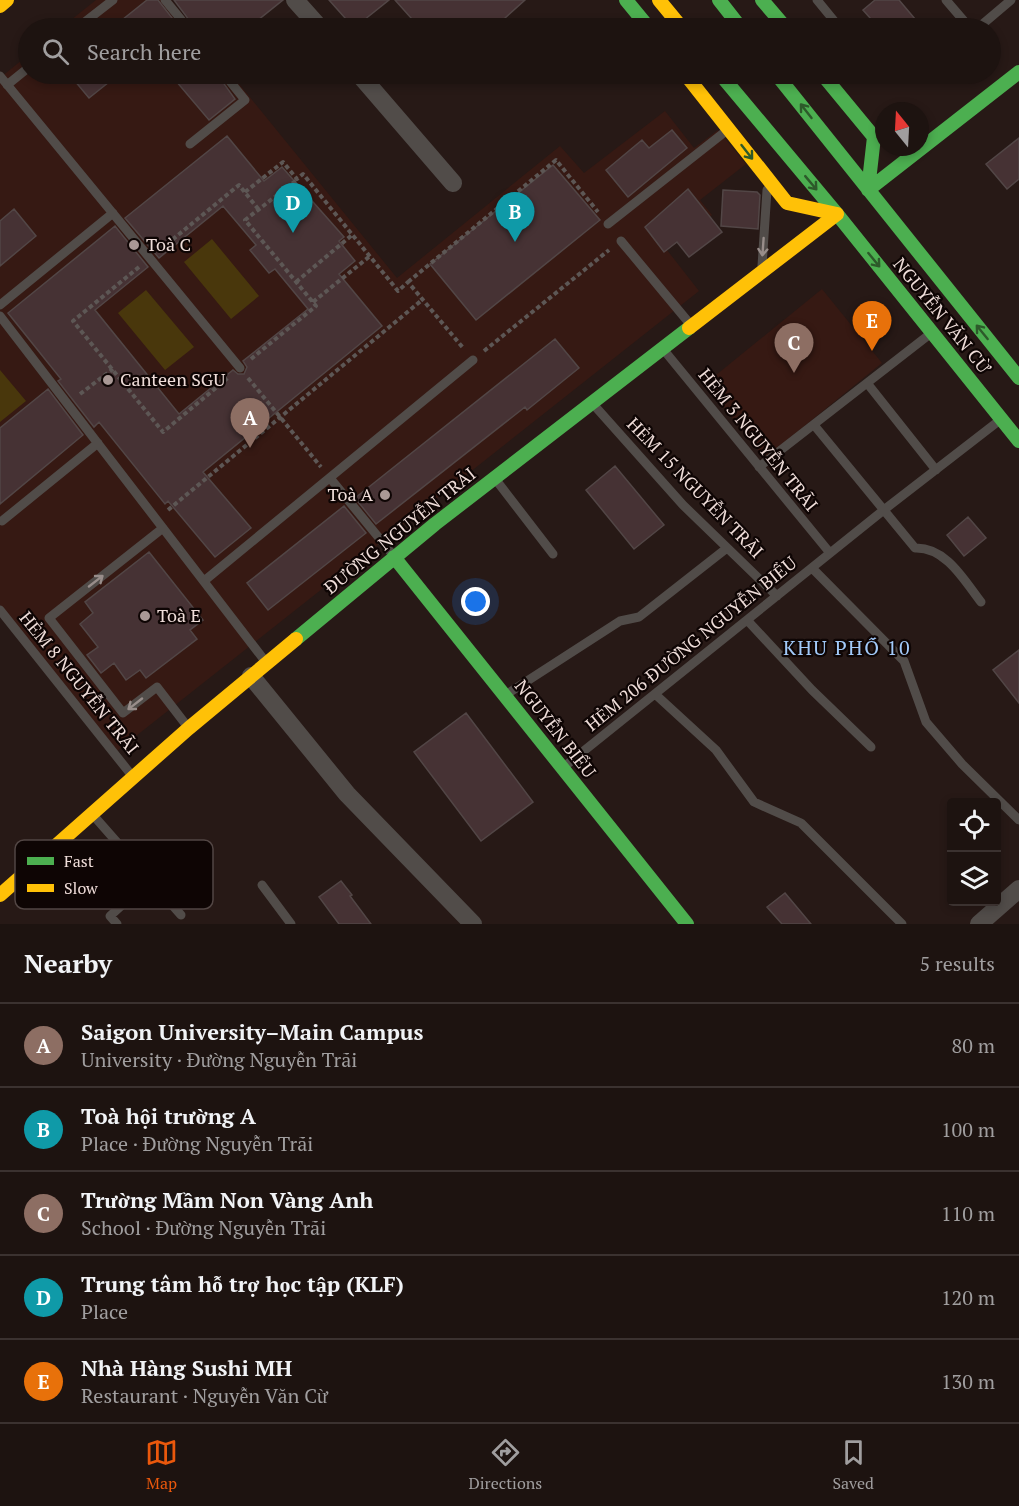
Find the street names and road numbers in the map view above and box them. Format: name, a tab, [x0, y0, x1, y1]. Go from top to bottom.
street label: NGUYỄN VĂN CỪ	[888, 252, 997, 379]
street label: HẺM 3 NGUYỄN TRÃI	[694, 363, 824, 516]
street label: HẺM 15 NGUYỄN TRÃI	[622, 412, 769, 563]
street label: ĐƯỜNG NGUYỄN TRÃI	[318, 462, 480, 599]
street label: HẺM 206 ĐƯỜNG NGUYỄN BIỂU	[580, 550, 801, 736]
street label: HẺM 8 NGUYỄN TRÃI	[15, 606, 145, 759]
street label: NGUYỄN BIỂU	[510, 674, 602, 782]

